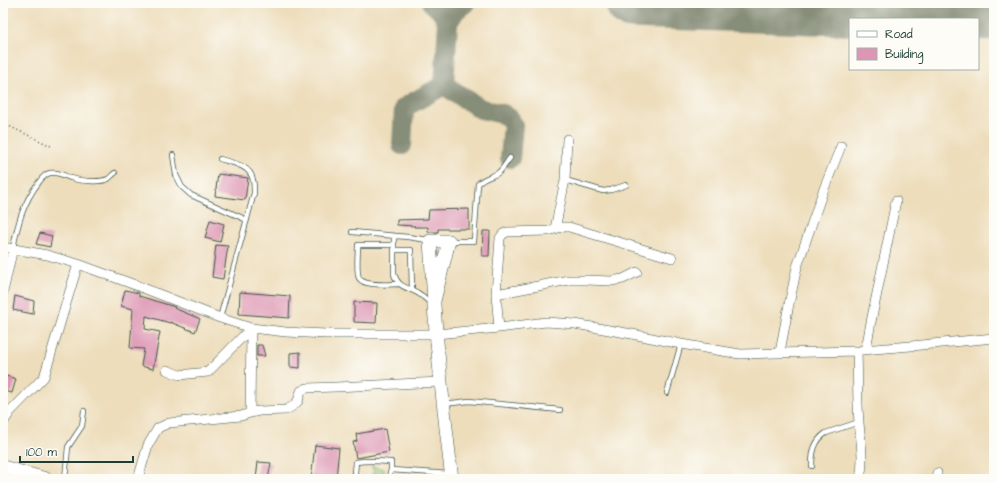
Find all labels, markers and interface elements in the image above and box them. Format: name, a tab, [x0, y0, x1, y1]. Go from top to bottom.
legend	[849, 18, 979, 70]
text: Road	[885, 26, 913, 43]
text: Building	[885, 46, 923, 64]
scale bar	[20, 438, 133, 464]
text: 100 m	[26, 444, 57, 461]

